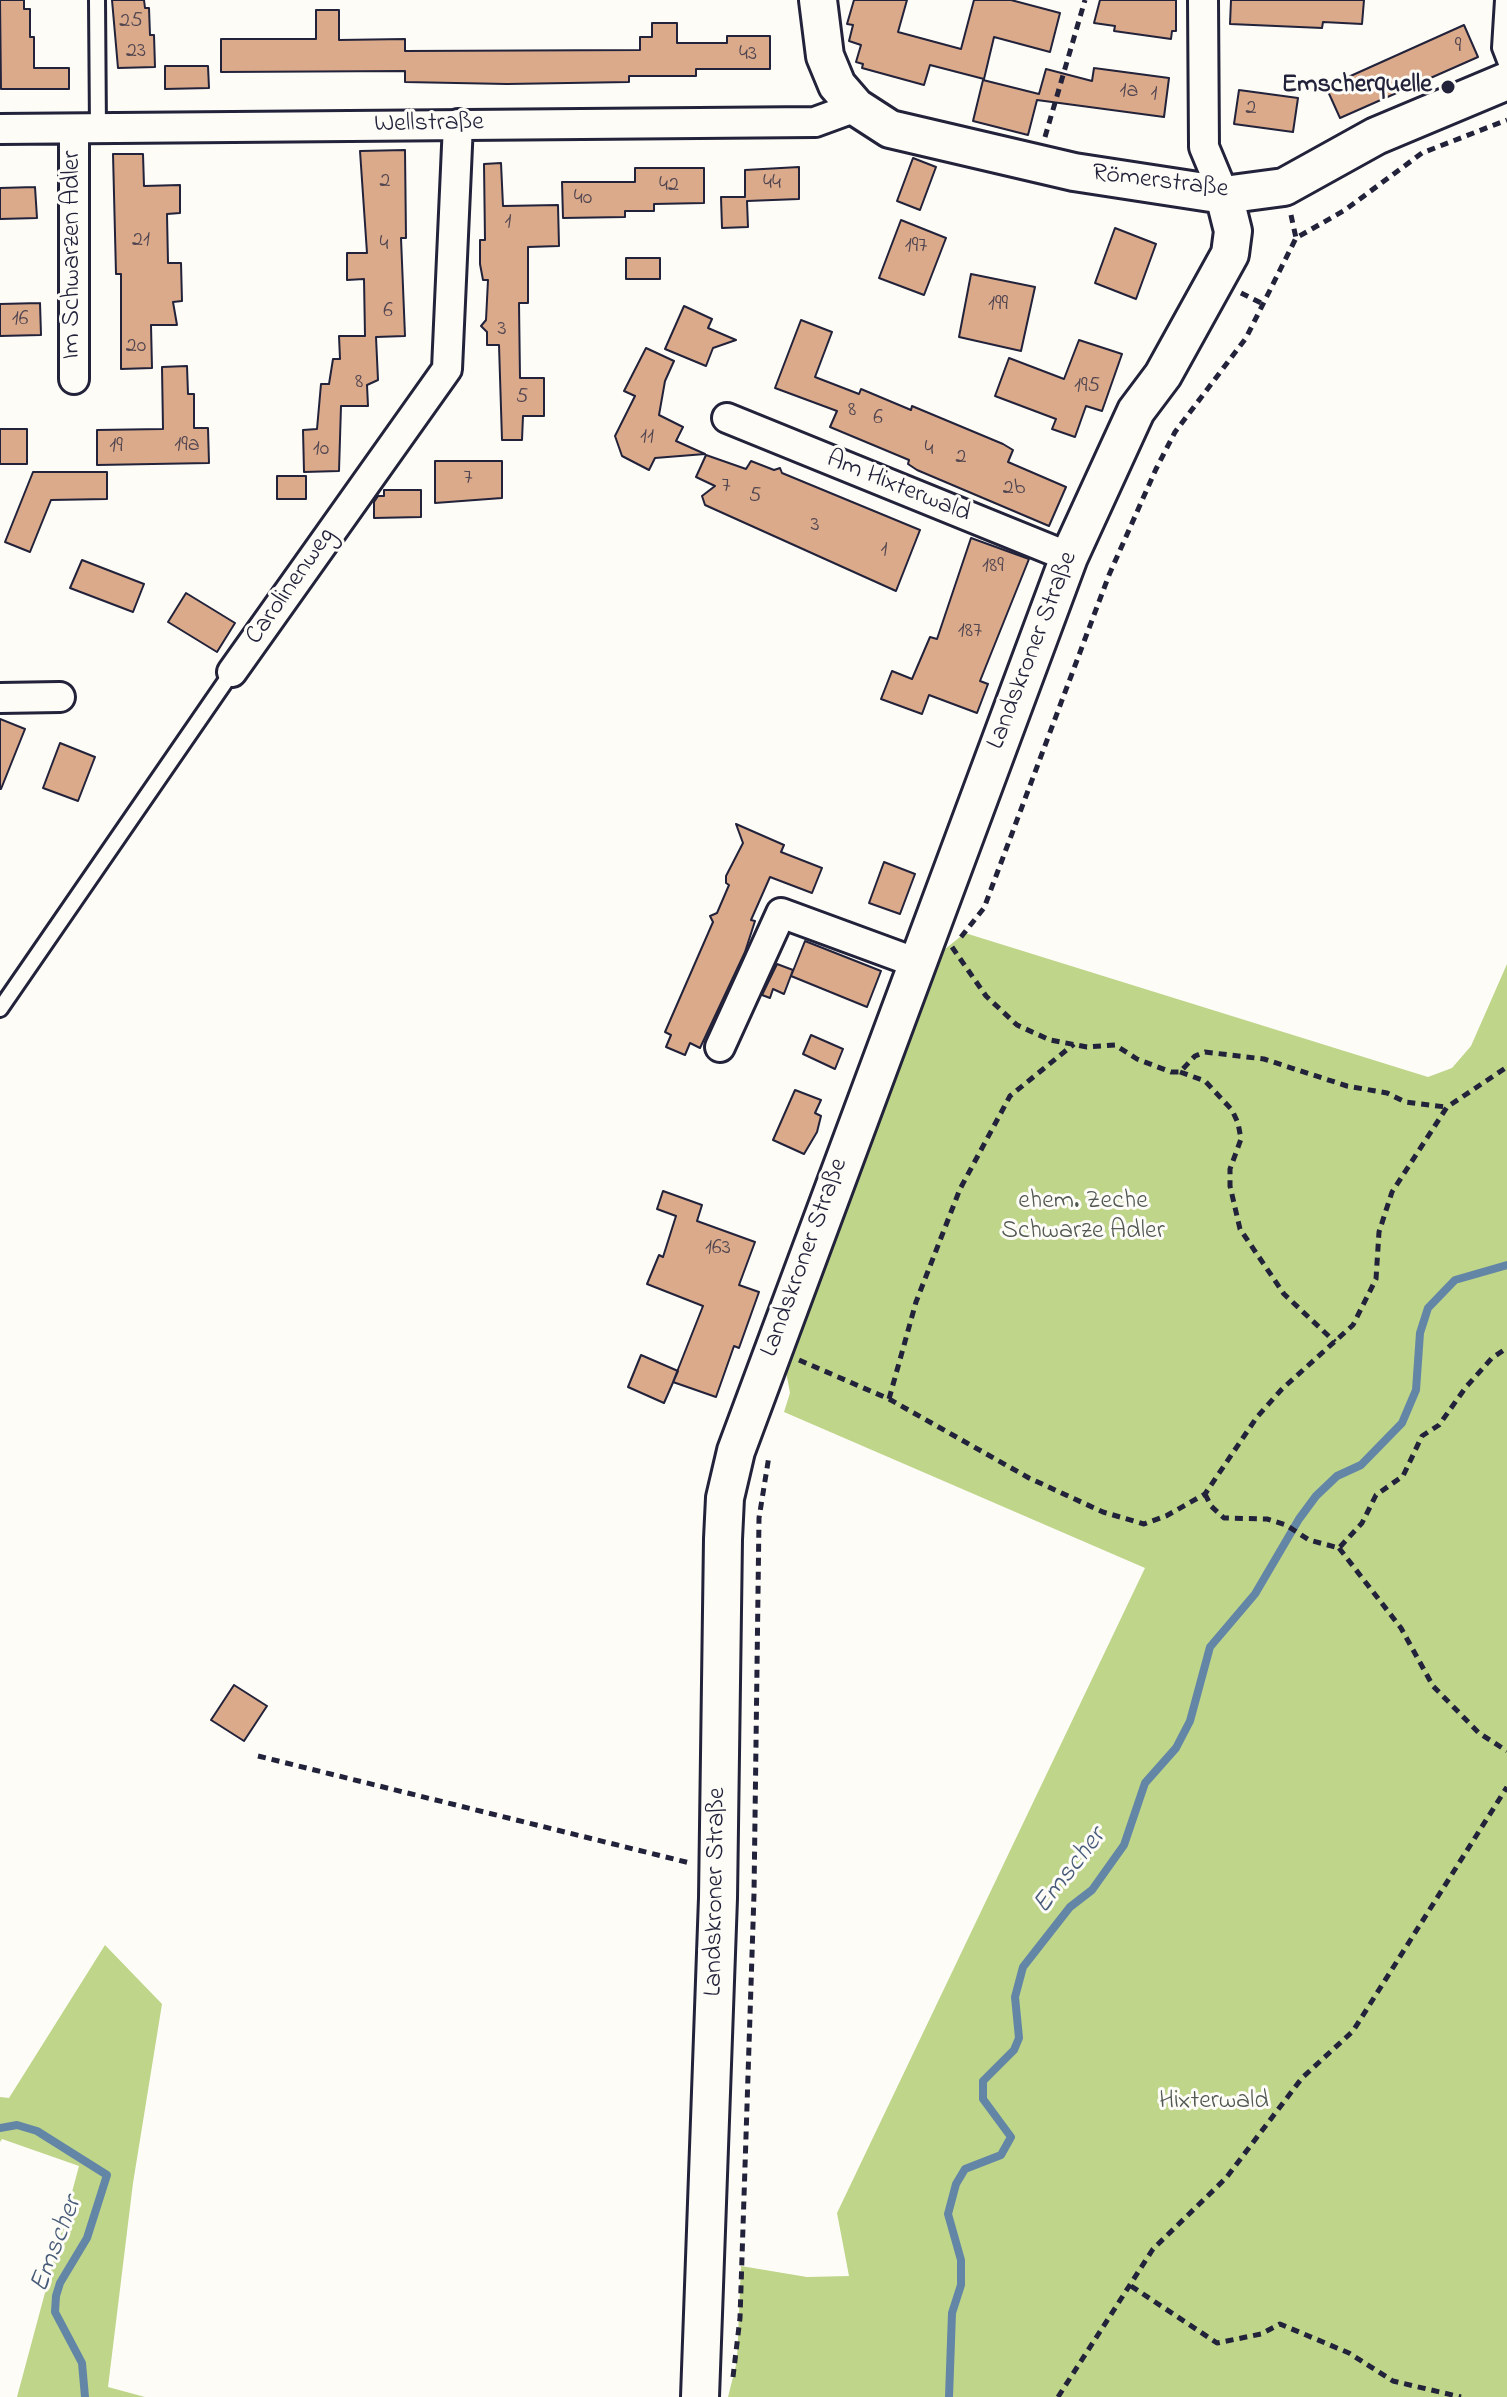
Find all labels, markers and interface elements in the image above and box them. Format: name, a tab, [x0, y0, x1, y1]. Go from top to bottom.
house number: 25	[119, 9, 143, 35]
house number: 9	[1455, 34, 1461, 60]
house number: 23	[126, 39, 146, 65]
house number: 43	[739, 42, 757, 68]
place label: Emscherquelle	[1282, 71, 1432, 103]
marker: Emscherquelle	[1439, 78, 1457, 96]
house number: 1a	[1120, 79, 1138, 105]
house number: 1	[1151, 82, 1157, 108]
house number: 2	[1246, 96, 1256, 122]
street label: Wellstraße	[374, 108, 484, 142]
street label: Im Schwarzen Adler	[58, 150, 90, 360]
street label: Römerstraße	[1090, 159, 1230, 207]
house number: 2	[380, 169, 390, 195]
house number: 44	[763, 171, 781, 197]
house number: 42	[659, 173, 679, 199]
house number: 40	[574, 186, 592, 212]
house number: 1	[505, 210, 511, 236]
house number: 21	[132, 228, 150, 254]
house number: 4	[379, 232, 389, 258]
house number: 197	[905, 234, 927, 260]
house number: 199	[988, 292, 1008, 318]
house number: 6	[383, 299, 393, 325]
house number: 16	[12, 307, 28, 333]
house number: 3	[497, 317, 507, 343]
house number: 20	[126, 334, 146, 360]
house number: 8	[355, 370, 363, 396]
house number: 195	[1074, 374, 1100, 400]
house number: 5	[516, 385, 528, 411]
house number: 8	[848, 398, 856, 424]
house number: 6	[873, 406, 883, 432]
house number: 11	[640, 425, 654, 451]
house number: 19a	[174, 433, 200, 459]
house number: 19	[109, 434, 123, 460]
house number: 10	[313, 437, 329, 463]
house number: 4	[924, 437, 934, 463]
street label: Am Hixterwald	[821, 445, 975, 531]
house number: 2	[956, 445, 966, 471]
house number: 7	[463, 466, 473, 492]
house number: 7	[721, 474, 731, 500]
house number: 2b	[1003, 476, 1025, 502]
house number: 5	[749, 484, 761, 510]
house number: 3	[810, 513, 820, 539]
street label: Carolinenweg	[240, 522, 344, 652]
house number: 1	[881, 538, 887, 564]
street label: Landskroner Straße	[982, 548, 1086, 754]
house number: 189	[982, 554, 1004, 580]
house number: 187	[958, 619, 982, 645]
street label: Landskroner Straße	[756, 1154, 856, 1362]
park label: ehem. Zeche Schwarze Adler	[1001, 1187, 1165, 1248]
house number: 163	[705, 1236, 731, 1262]
street label: Landskroner Straße	[700, 1787, 734, 1997]
water label: Emscher	[1027, 1822, 1115, 1922]
park label: Hixterwald	[1159, 2087, 1269, 2119]
water label: Emscher	[24, 2192, 92, 2298]

